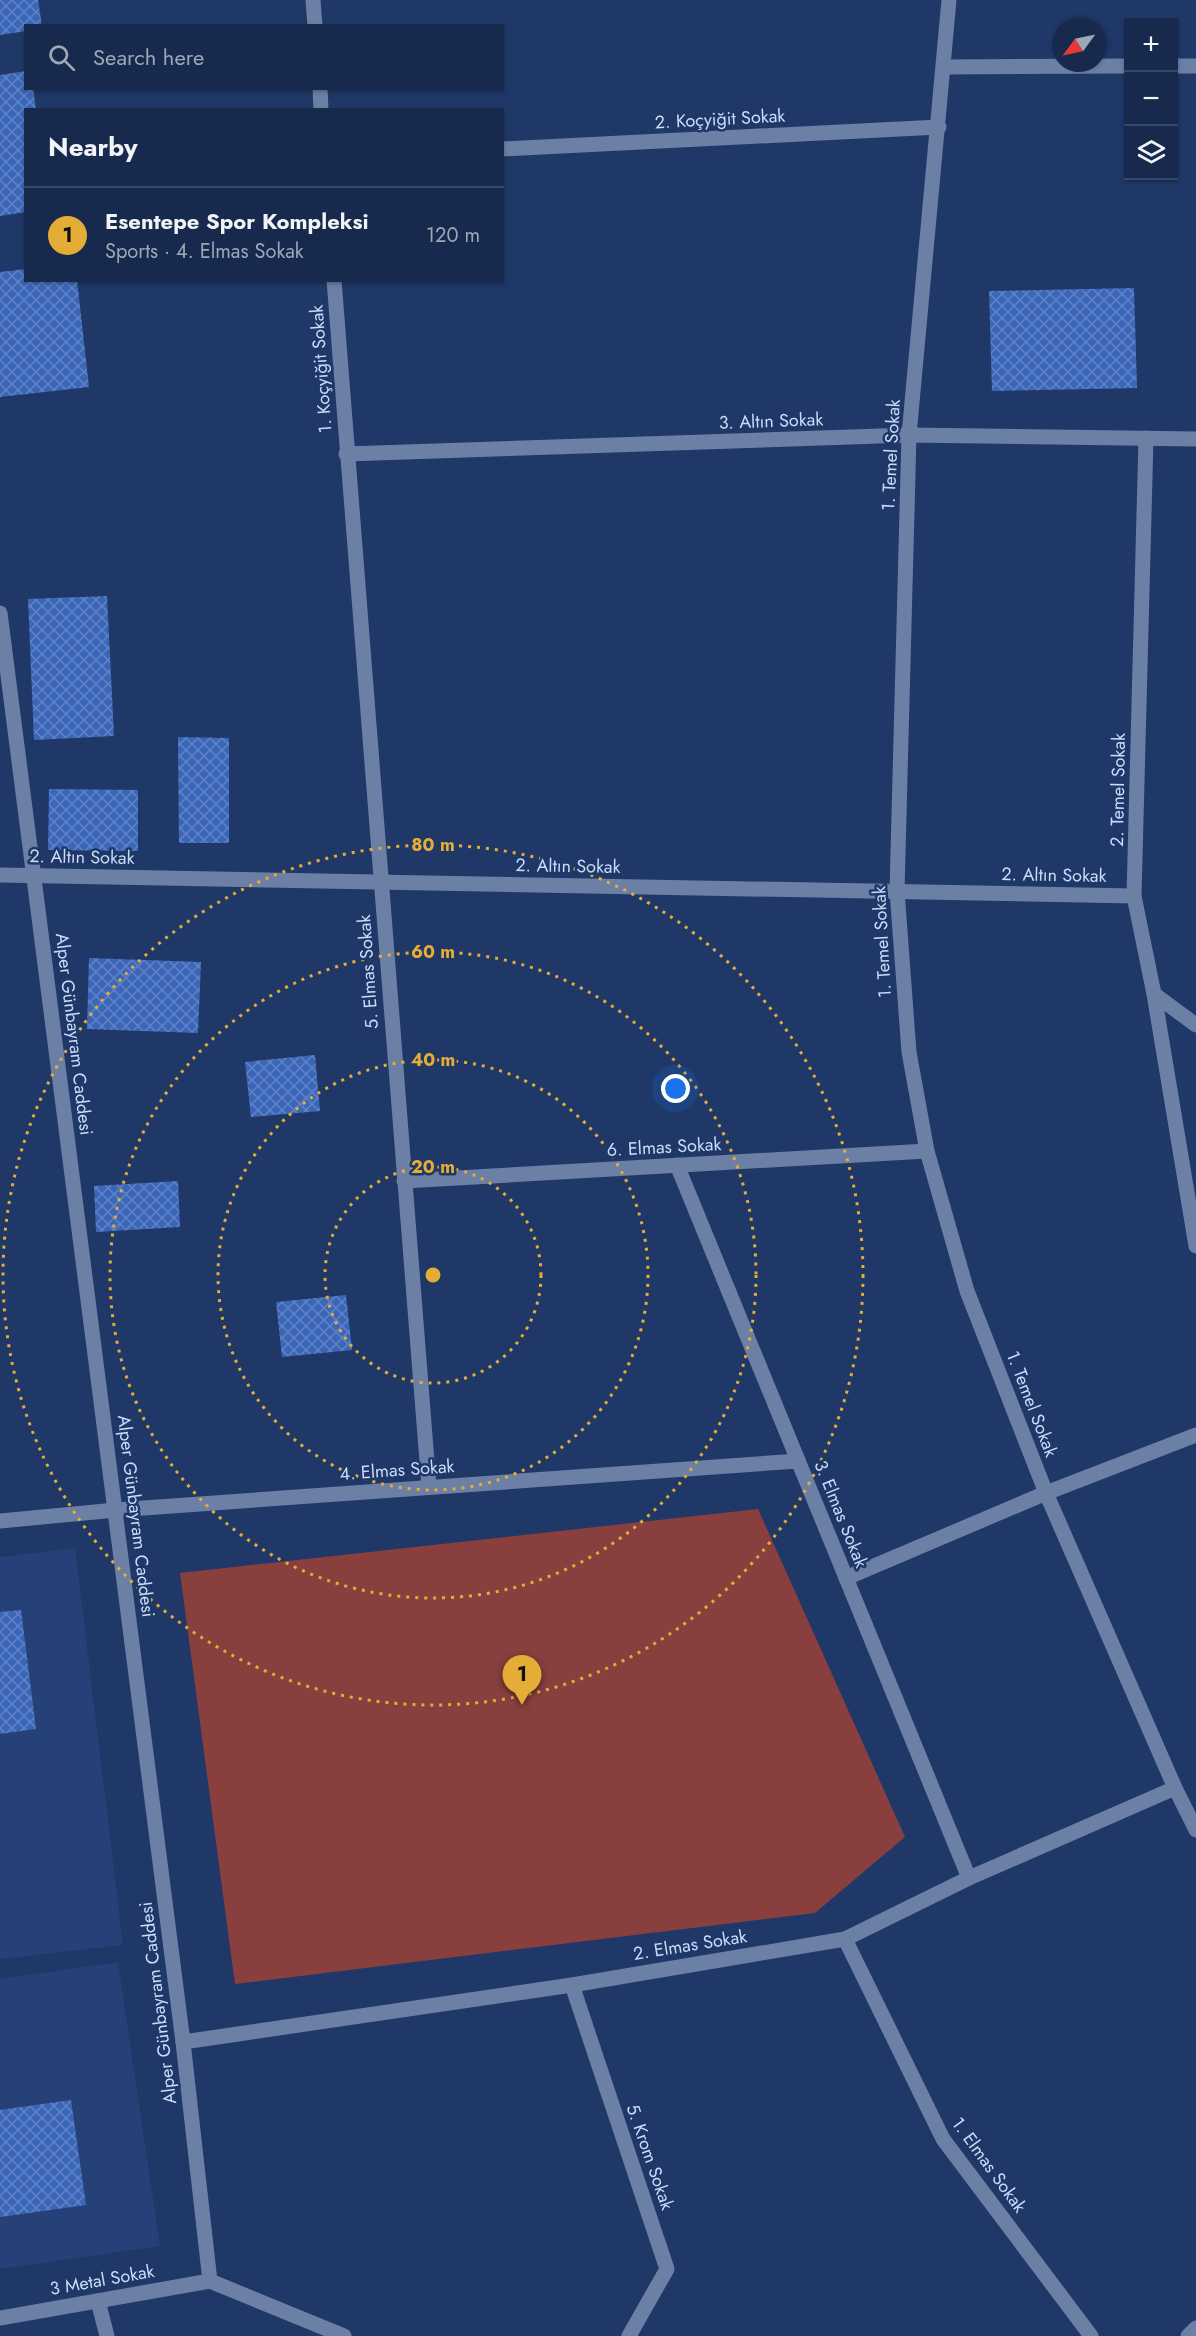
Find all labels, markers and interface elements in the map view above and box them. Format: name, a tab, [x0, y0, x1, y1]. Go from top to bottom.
north arrow	[1052, 18, 1106, 72]
map controls	[1124, 18, 1178, 180]
button: +	[1124, 18, 1178, 72]
search box	[24, 24, 504, 90]
icon: search	[45, 41, 78, 74]
text: Search here	[93, 41, 204, 73]
button: −	[1124, 72, 1178, 126]
street label: 2. Koçyiğit Sokak	[654, 103, 786, 135]
button: layers	[1124, 126, 1178, 180]
text: Nearby	[48, 128, 137, 166]
text: Esentepe Spor Kompleksi	[105, 205, 369, 237]
text: 1	[62, 221, 73, 250]
text: 120 m	[426, 221, 480, 250]
text: Sports · 4. Elmas Sokak	[105, 237, 304, 266]
street label: 1. Koçyiğit Sokak	[304, 304, 338, 434]
street label: 1. Temel Sokak	[875, 398, 907, 511]
street label: 3. Altın Sokak	[718, 406, 824, 436]
street label: 2. Temel Sokak	[1104, 733, 1132, 847]
text: 80 m	[411, 832, 455, 858]
street label: 2. Altın Sokak	[29, 843, 135, 871]
street label: 2. Altın Sokak	[515, 852, 621, 880]
street label: 2. Altın Sokak	[1001, 861, 1107, 889]
street label: 1. Temel Sokak	[866, 885, 898, 998]
street label: 5. Elmas Sokak	[351, 914, 385, 1030]
street label: Alper Günbayram Caddesi	[49, 931, 99, 1137]
text: 60 m	[411, 939, 455, 965]
text: 40 m	[411, 1047, 455, 1073]
your location	[661, 1074, 690, 1103]
street label: 6. Elmas Sokak	[606, 1131, 722, 1163]
text: 20 m	[411, 1154, 455, 1180]
centre of rings	[423, 1265, 443, 1285]
street label: 1. Temel Sokak	[1000, 1347, 1064, 1461]
street label: Alper Günbayram Caddesi	[111, 1413, 161, 1619]
street label: 4. Elmas Sokak	[339, 1453, 455, 1487]
street label: 3. Elmas Sokak	[808, 1456, 874, 1572]
pin: 1	[502, 1656, 542, 1705]
street label: Alper Günbayram Caddesi	[133, 1900, 183, 2106]
street label: 2. Elmas Sokak	[631, 1923, 749, 1967]
street label: 5. Krom Sokak	[620, 2101, 680, 2214]
street label: 1. Elmas Sokak	[945, 2112, 1033, 2218]
street label: 3 Metal Sokak	[48, 2258, 156, 2302]

